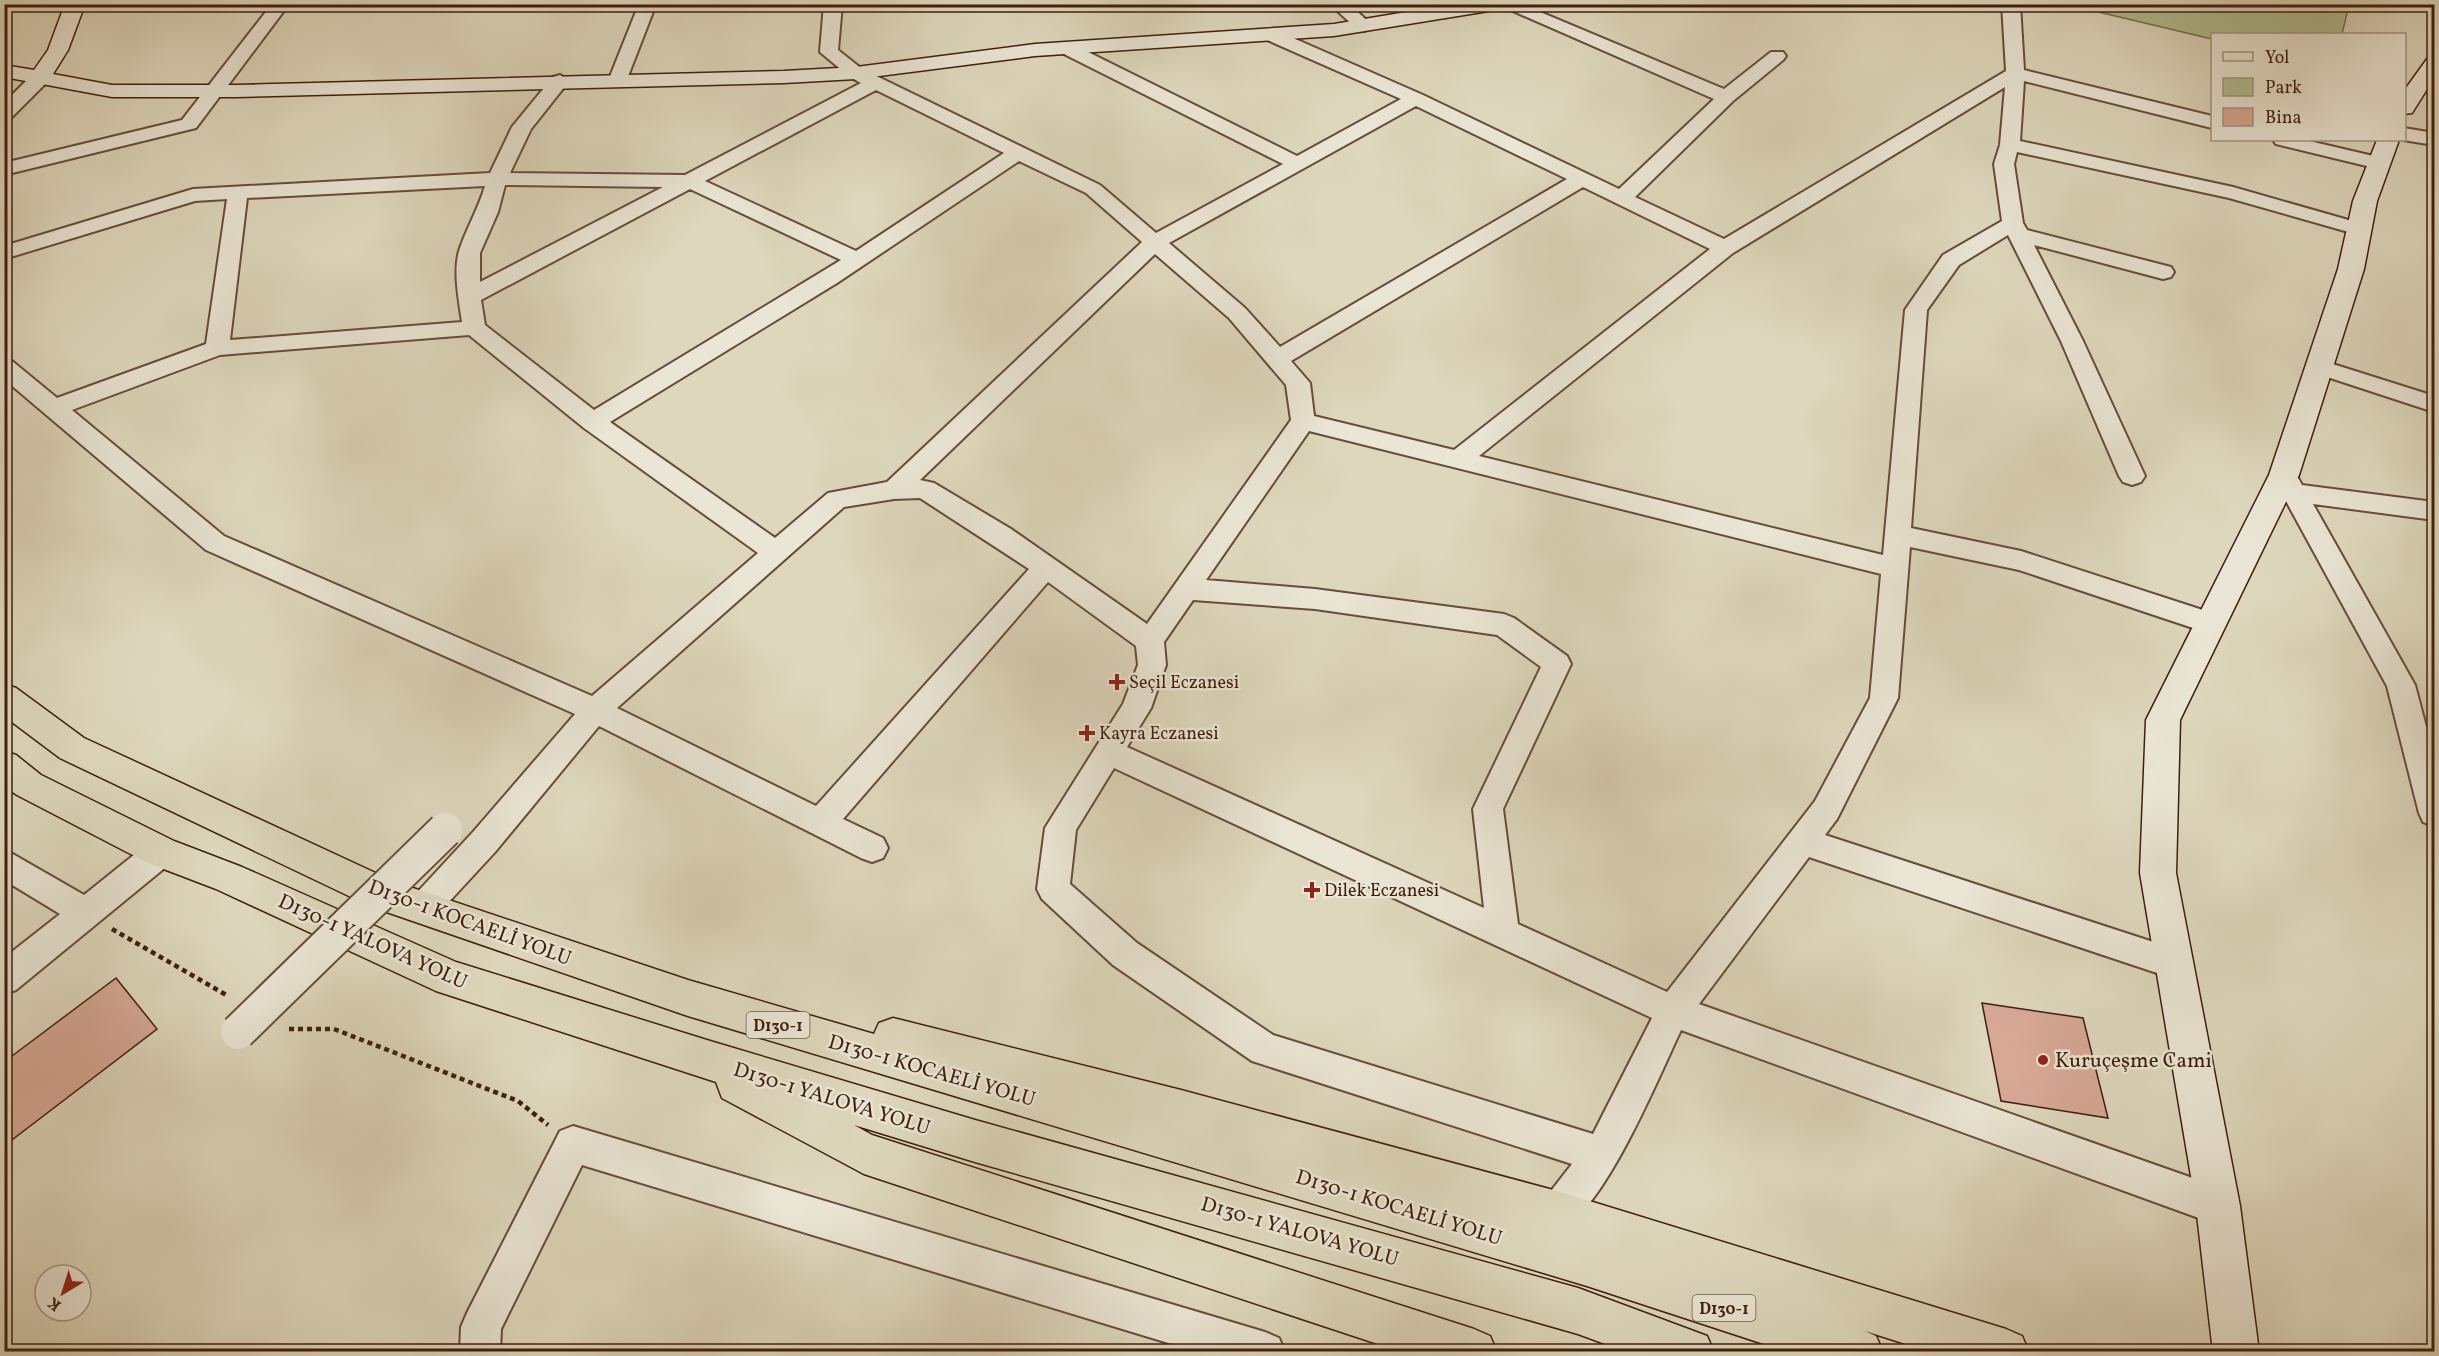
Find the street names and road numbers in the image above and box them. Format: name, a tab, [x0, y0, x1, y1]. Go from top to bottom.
street label: D130-1 KOCAELİ YOLU	[364, 873, 575, 974]
street label: D130-1 YALOVA YOLU	[273, 888, 472, 997]
road number: D130-1	[746, 1012, 810, 1038]
street label: D130-1 KOCAELİ YOLU	[825, 1028, 1039, 1115]
street label: D130-1 YALOVA YOLU	[730, 1056, 934, 1143]
street label: D130-1 KOCAELİ YOLU	[1292, 1163, 1505, 1254]
street label: D130-1 YALOVA YOLU	[1197, 1190, 1402, 1275]
road number: D130-1	[1692, 1295, 1756, 1321]

